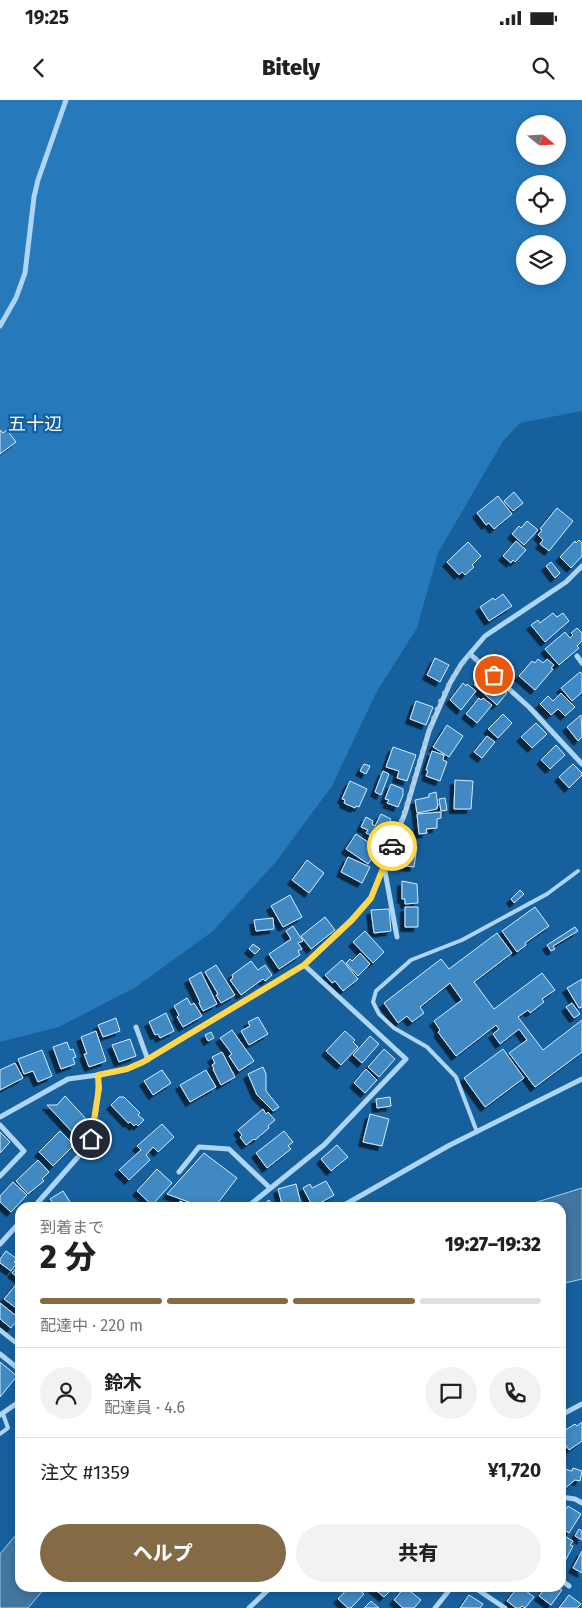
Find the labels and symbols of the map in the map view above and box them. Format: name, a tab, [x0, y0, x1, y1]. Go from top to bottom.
north arrow	[516, 115, 566, 165]
district label: 五十辺	[8, 413, 62, 435]
pin	[473, 654, 515, 696]
courier	[367, 821, 417, 871]
pin	[70, 1118, 112, 1160]

